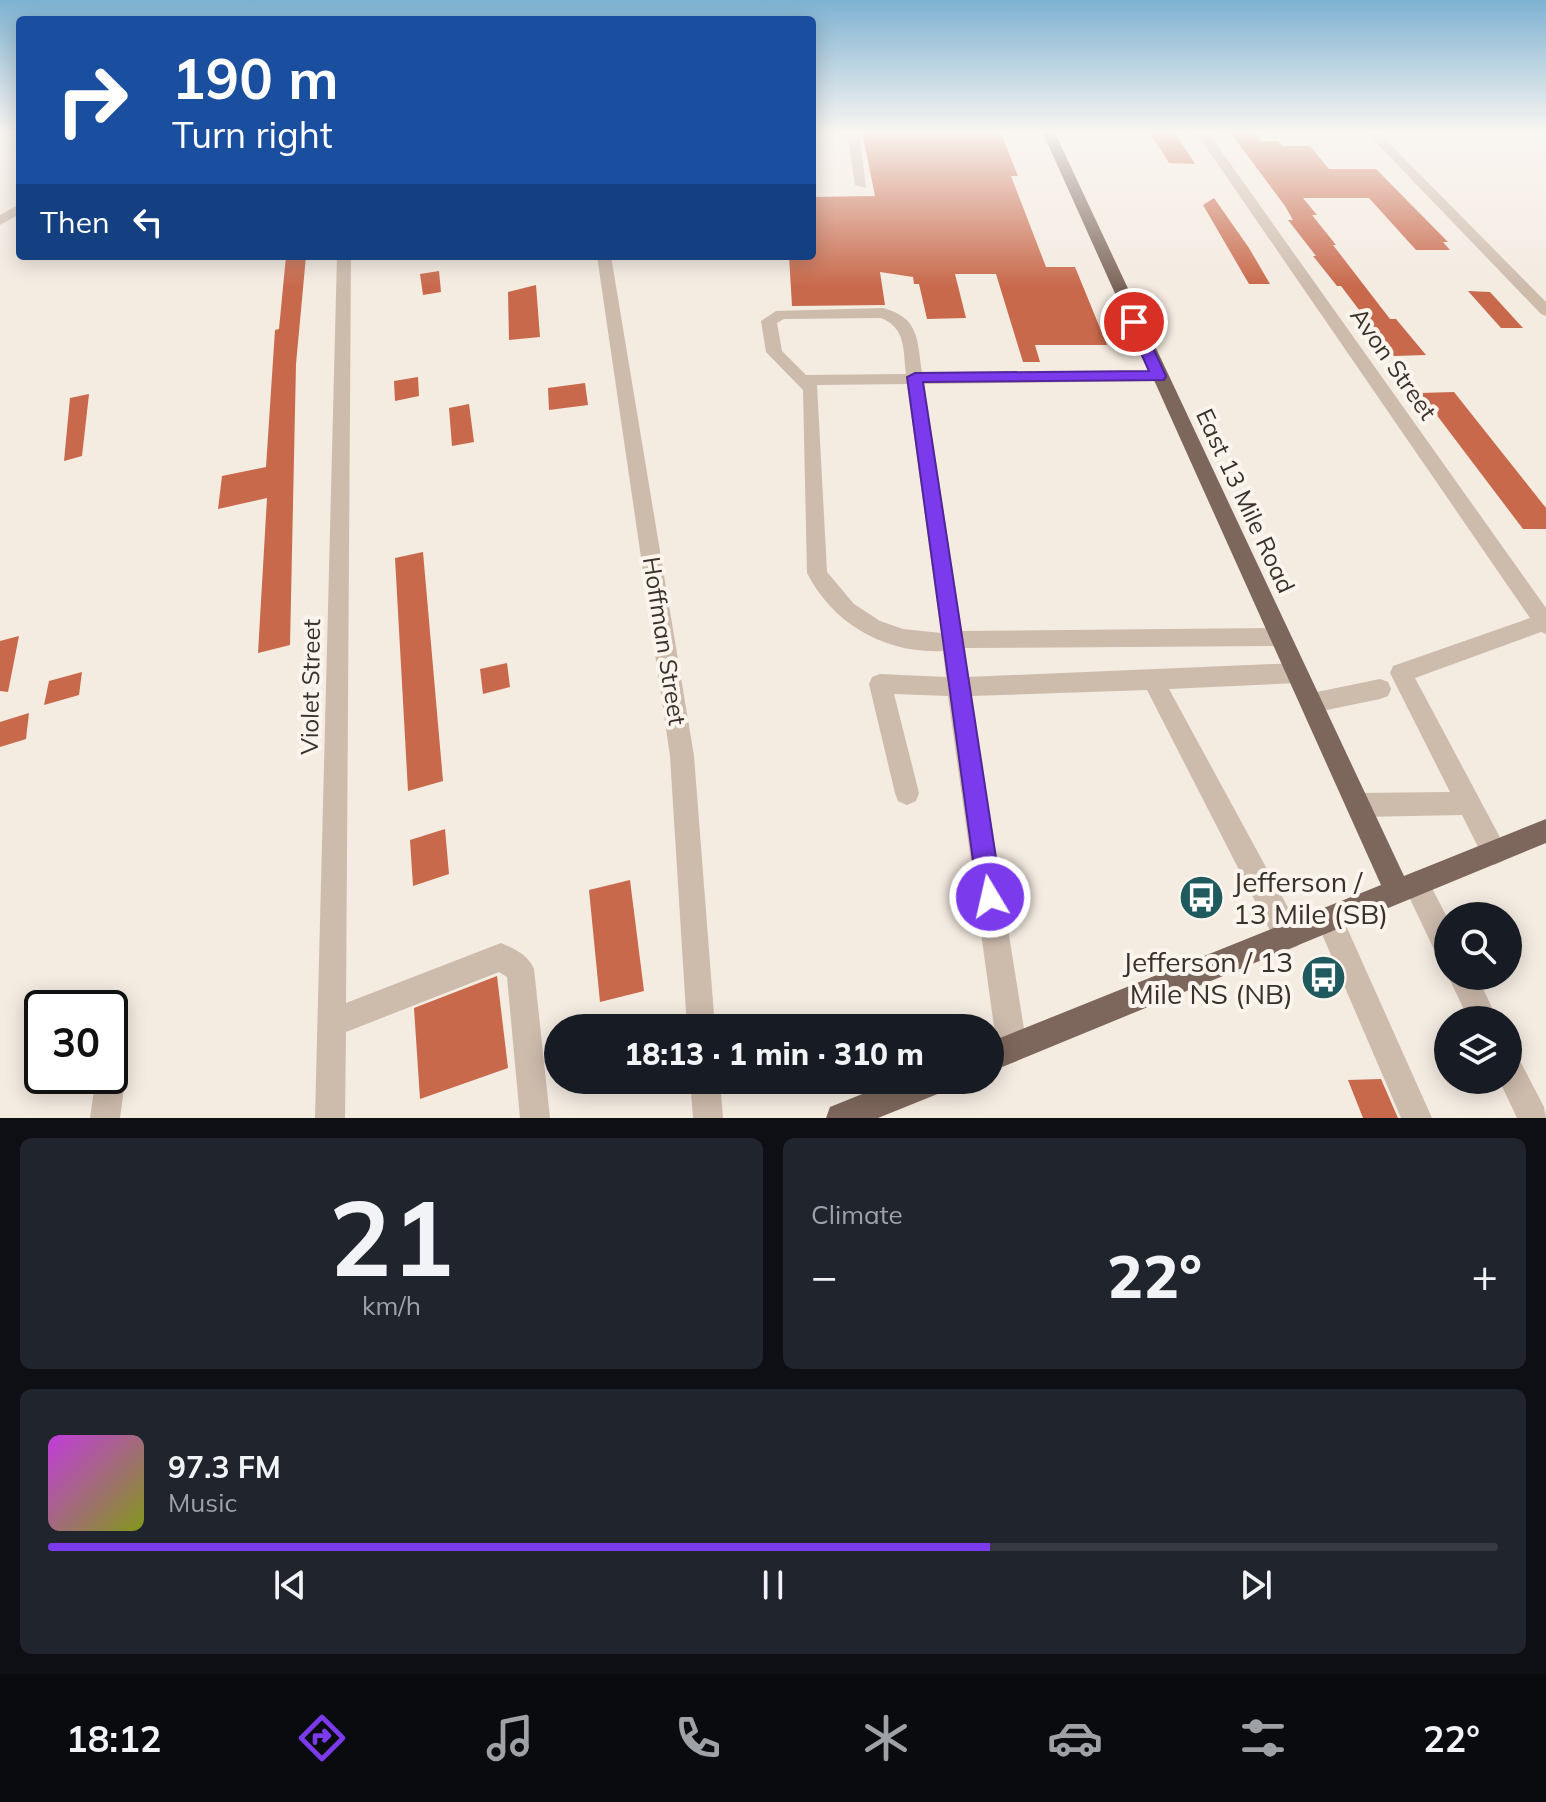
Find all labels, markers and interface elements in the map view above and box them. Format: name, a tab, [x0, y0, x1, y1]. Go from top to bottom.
text: 190 m	[172, 43, 339, 113]
icon: right	[40, 48, 144, 152]
text: Turn right	[172, 112, 333, 157]
icon: left	[126, 200, 170, 244]
text: Then	[40, 203, 110, 241]
pin	[1100, 288, 1168, 356]
icon: arrive	[1112, 300, 1156, 344]
street label: Avon Street	[1344, 302, 1443, 425]
street label: East 13 Mile Road	[1190, 404, 1302, 598]
street label: Hoffman Street	[637, 555, 693, 727]
street label: Violet Street	[294, 619, 326, 755]
position arrow	[948, 855, 1032, 939]
place label: Jefferson / 13 Mile (SB)	[1233, 864, 1388, 931]
bus stop icon: Jefferson / 13 Mile (SB)	[1178, 874, 1226, 922]
map controls	[1434, 902, 1522, 1094]
button: search	[1434, 902, 1522, 990]
place label: Jefferson / 13 Mile NS (NB)	[1123, 944, 1293, 1011]
bus stop icon: Jefferson / 13 Mile NS (NB)	[1300, 954, 1348, 1002]
speed limit sign: 30	[24, 990, 128, 1094]
button: layers	[1434, 1006, 1522, 1094]
text: 18:13 · 1 min · 310 m	[624, 1035, 924, 1073]
text: 21	[329, 1171, 454, 1302]
text: Climate	[811, 1198, 903, 1231]
text: 22°	[1107, 1238, 1202, 1313]
text: −	[811, 1248, 837, 1303]
text: +	[1472, 1248, 1498, 1303]
text: km/h	[362, 1289, 421, 1322]
text: 97.3 FM	[168, 1448, 281, 1486]
text: Music	[168, 1486, 237, 1519]
icon: previous	[268, 1563, 312, 1607]
icon: pause	[751, 1563, 795, 1607]
icon: next	[1234, 1563, 1278, 1607]
icon: directions	[294, 1710, 350, 1766]
icon: music	[482, 1710, 538, 1766]
icon: phone	[670, 1710, 726, 1766]
icon: climate	[858, 1710, 914, 1766]
icon: car	[1047, 1710, 1103, 1766]
icon: filters	[1235, 1710, 1291, 1766]
text: 18:12	[66, 1716, 161, 1761]
text: 22°	[1423, 1716, 1480, 1761]

